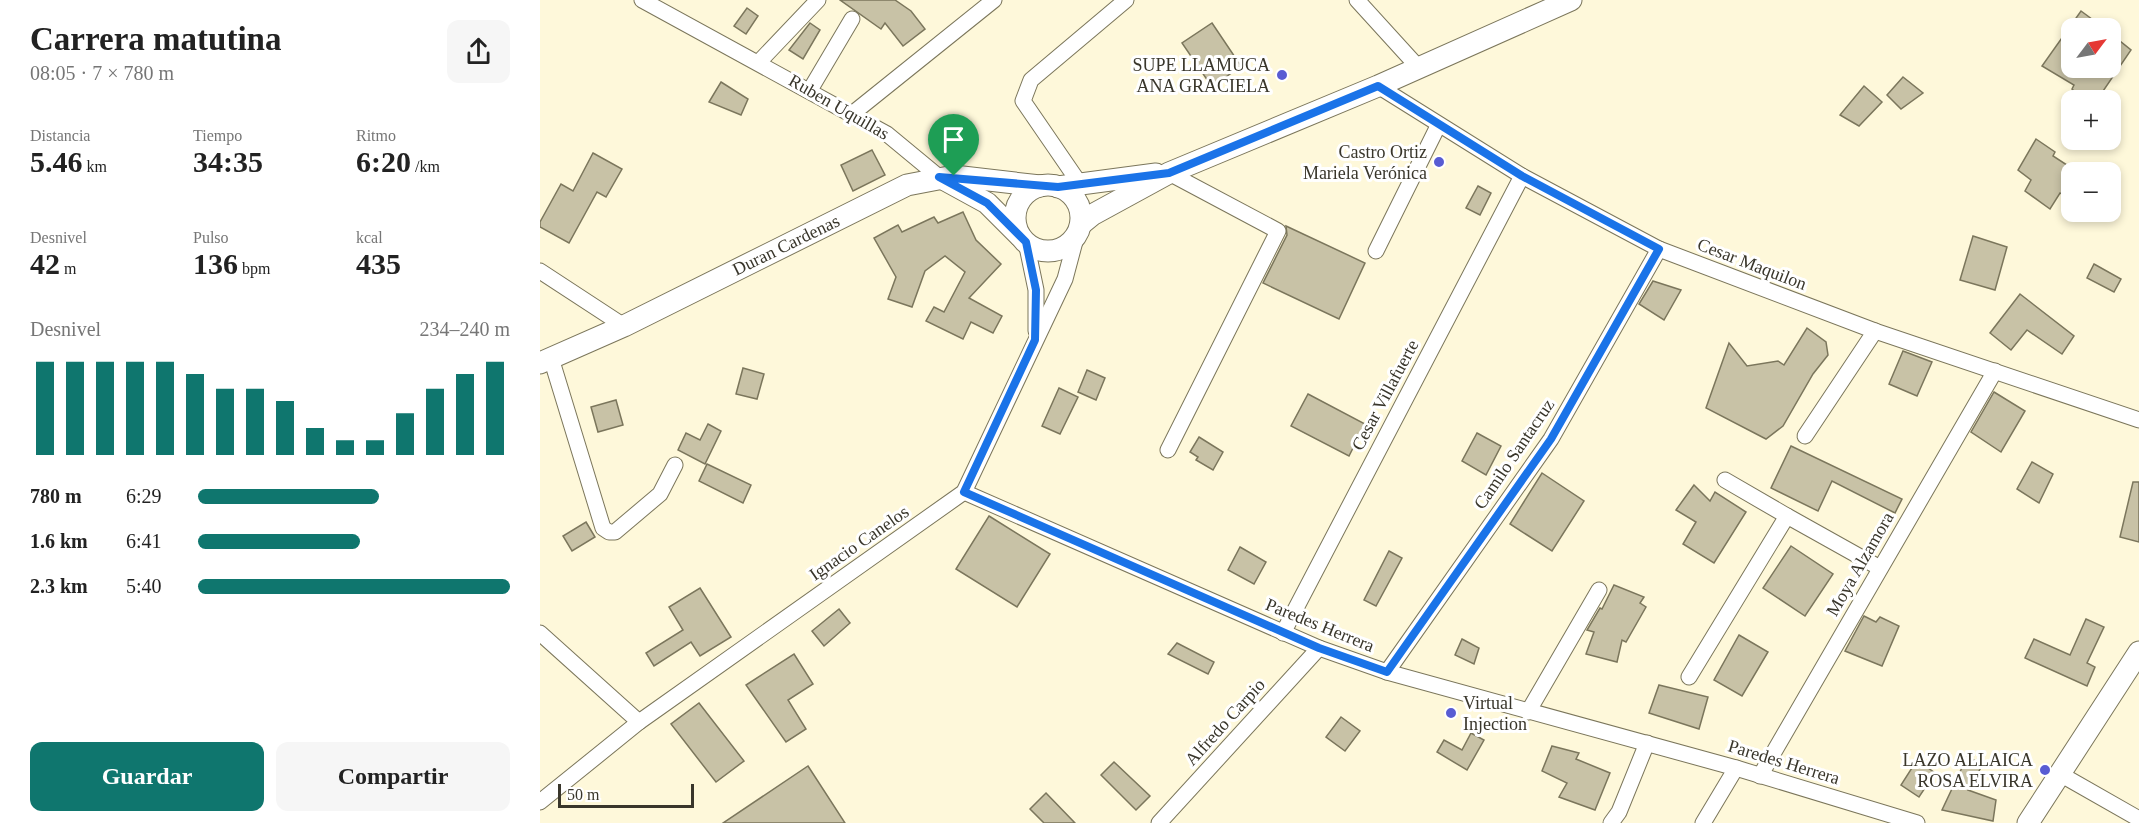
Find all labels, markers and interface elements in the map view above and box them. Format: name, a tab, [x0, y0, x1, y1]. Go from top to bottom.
north arrow	[2061, 18, 2121, 78]
map controls	[2061, 18, 2121, 222]
button: share	[447, 20, 510, 83]
text: Carrera matutina	[30, 21, 281, 57]
place label: SUPE LLAMUCA ANA GRACIELA	[1132, 55, 1270, 96]
text: 08:05 · 7 × 780 m	[30, 62, 174, 84]
marker: SUPE LLAMUCA ANA GRACIELA	[1275, 68, 1289, 82]
street label: Ruben Uquillas	[785, 70, 893, 144]
button: +	[2061, 90, 2121, 150]
pin	[928, 114, 979, 176]
icon: arrive	[937, 123, 970, 156]
text: Distancia	[30, 127, 90, 144]
text: Tiempo	[193, 127, 242, 144]
text: Ritmo	[356, 127, 396, 144]
place label: Castro Ortiz Mariela Verónica	[1303, 142, 1427, 183]
text: 5.46	[30, 145, 83, 178]
text: 34:35	[193, 145, 263, 178]
text: 6:20	[356, 145, 411, 178]
marker: Castro Ortiz Mariela Verónica	[1432, 155, 1446, 169]
text: km	[83, 158, 107, 175]
text: /km	[411, 158, 440, 175]
button: −	[2061, 162, 2121, 222]
street label: Duran Cardenas	[729, 210, 843, 280]
text: Desnivel	[30, 229, 87, 246]
text: Pulso	[193, 229, 229, 246]
text: kcal	[356, 229, 383, 246]
street label: Cesar Maquilon	[1695, 234, 1809, 294]
text: 42	[30, 247, 60, 280]
text: 136	[193, 247, 238, 280]
text: 435	[356, 247, 401, 280]
text: m	[60, 260, 76, 277]
text: bpm	[238, 260, 270, 277]
text: Desnivel	[30, 318, 101, 340]
text: 234–240 m	[419, 318, 510, 340]
street label: Cesar Villafuerte	[1348, 336, 1422, 454]
street label: Camilo Santacruz	[1470, 395, 1558, 513]
text: 780 m	[30, 485, 82, 507]
text: 6:29	[126, 485, 162, 507]
street label: Ignacio Canelos	[806, 501, 912, 585]
street label: Moya Alzamora	[1822, 509, 1898, 619]
text: 1.6 km	[30, 530, 88, 552]
text: 6:41	[126, 530, 162, 552]
text: 2.3 km	[30, 575, 88, 597]
text: 5:40	[126, 575, 162, 597]
street label: Paredes Herrera	[1263, 594, 1377, 656]
street label: Alfredo Carpio	[1181, 675, 1269, 769]
place label: Virtual Injection	[1463, 693, 1527, 734]
marker: Virtual Injection	[1444, 706, 1458, 720]
street label: Paredes Herrera	[1726, 736, 1842, 788]
button: Guardar	[30, 742, 264, 811]
button: Compartir	[276, 742, 510, 811]
place label: LAZO ALLAICA ROSA ELVIRA	[1903, 750, 2033, 791]
marker: LAZO ALLAICA ROSA ELVIRA	[2038, 763, 2052, 777]
scale bar	[558, 781, 694, 808]
text: 50 m	[567, 786, 599, 803]

